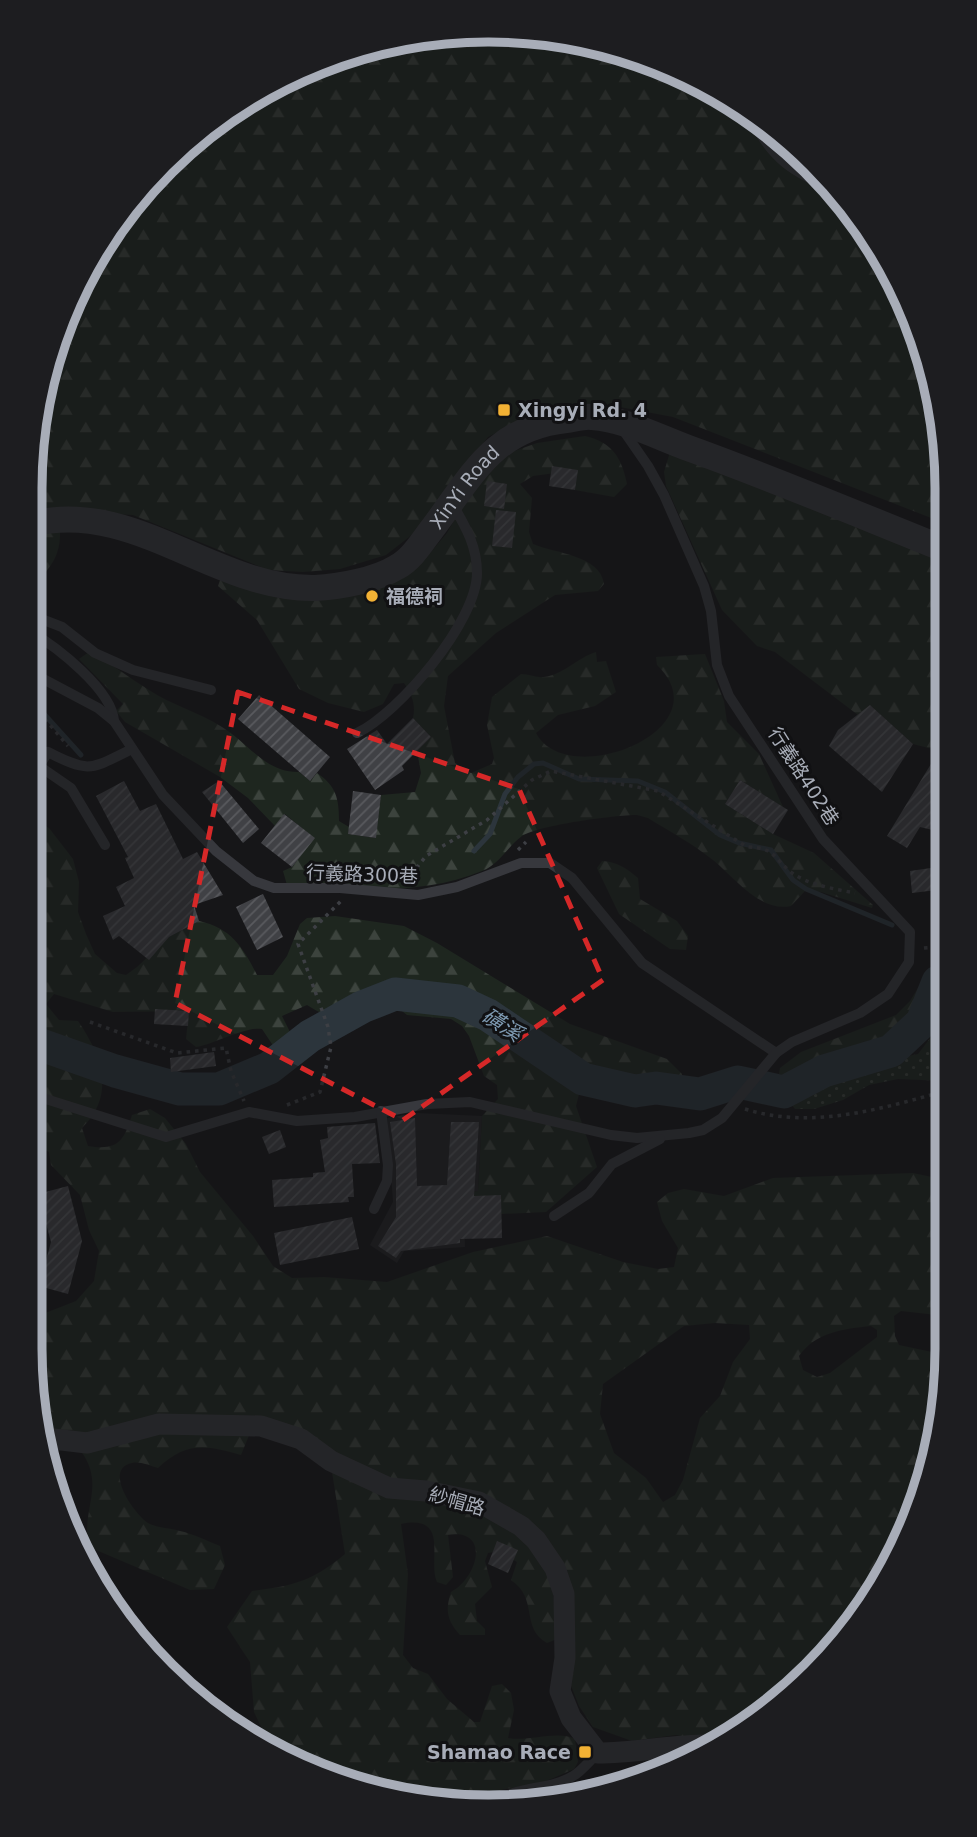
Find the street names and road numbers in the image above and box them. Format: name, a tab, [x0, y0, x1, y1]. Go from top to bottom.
street label: XinYi Road	[425, 441, 504, 533]
street label: 行義路402巷	[764, 723, 844, 829]
street label: 行義路300巷	[306, 861, 418, 887]
street label: 紗帽路	[427, 1483, 487, 1519]

